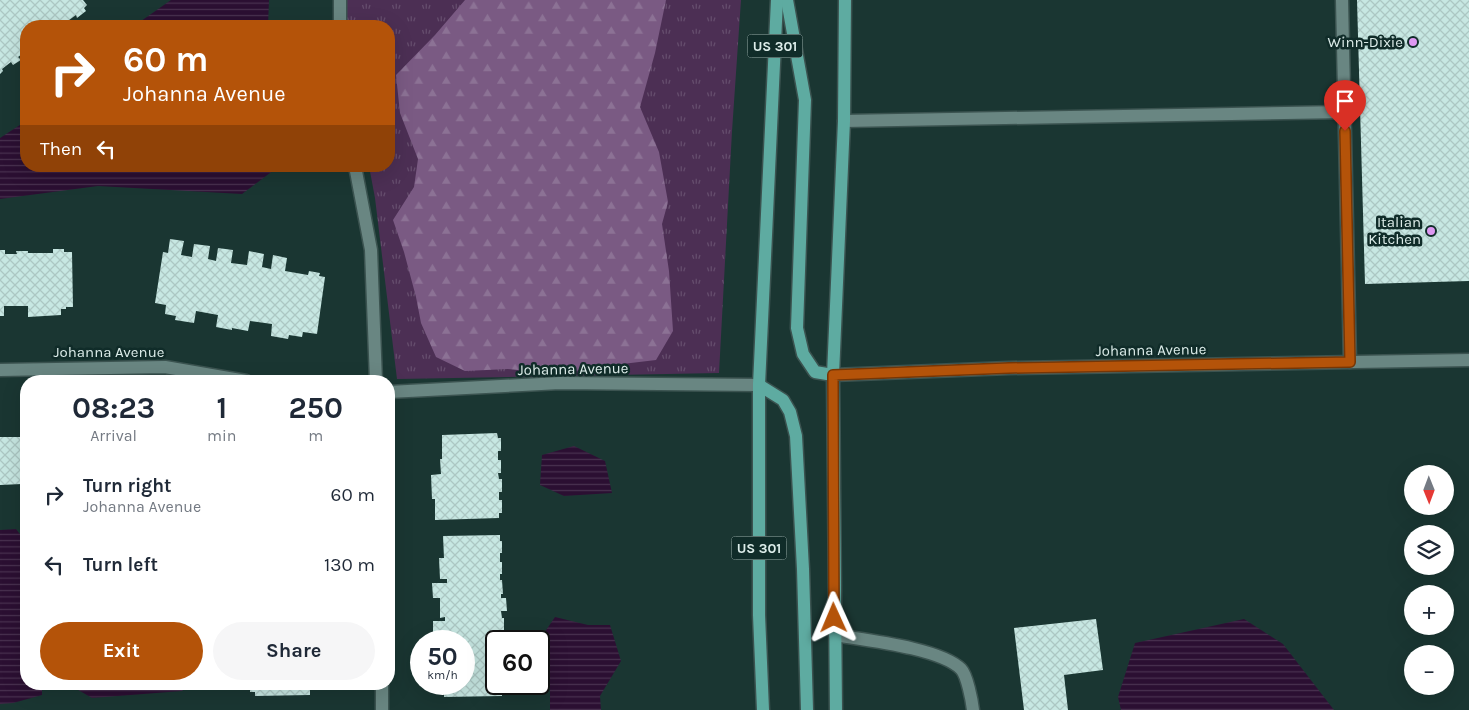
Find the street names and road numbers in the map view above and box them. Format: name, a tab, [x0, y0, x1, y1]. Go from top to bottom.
road number: US 301	[748, 34, 802, 58]
street label: Johanna Avenue	[1095, 340, 1207, 360]
street label: Johanna Avenue	[54, 343, 164, 361]
street label: Johanna Avenue	[517, 359, 629, 379]
road number: US 301	[732, 536, 786, 560]

